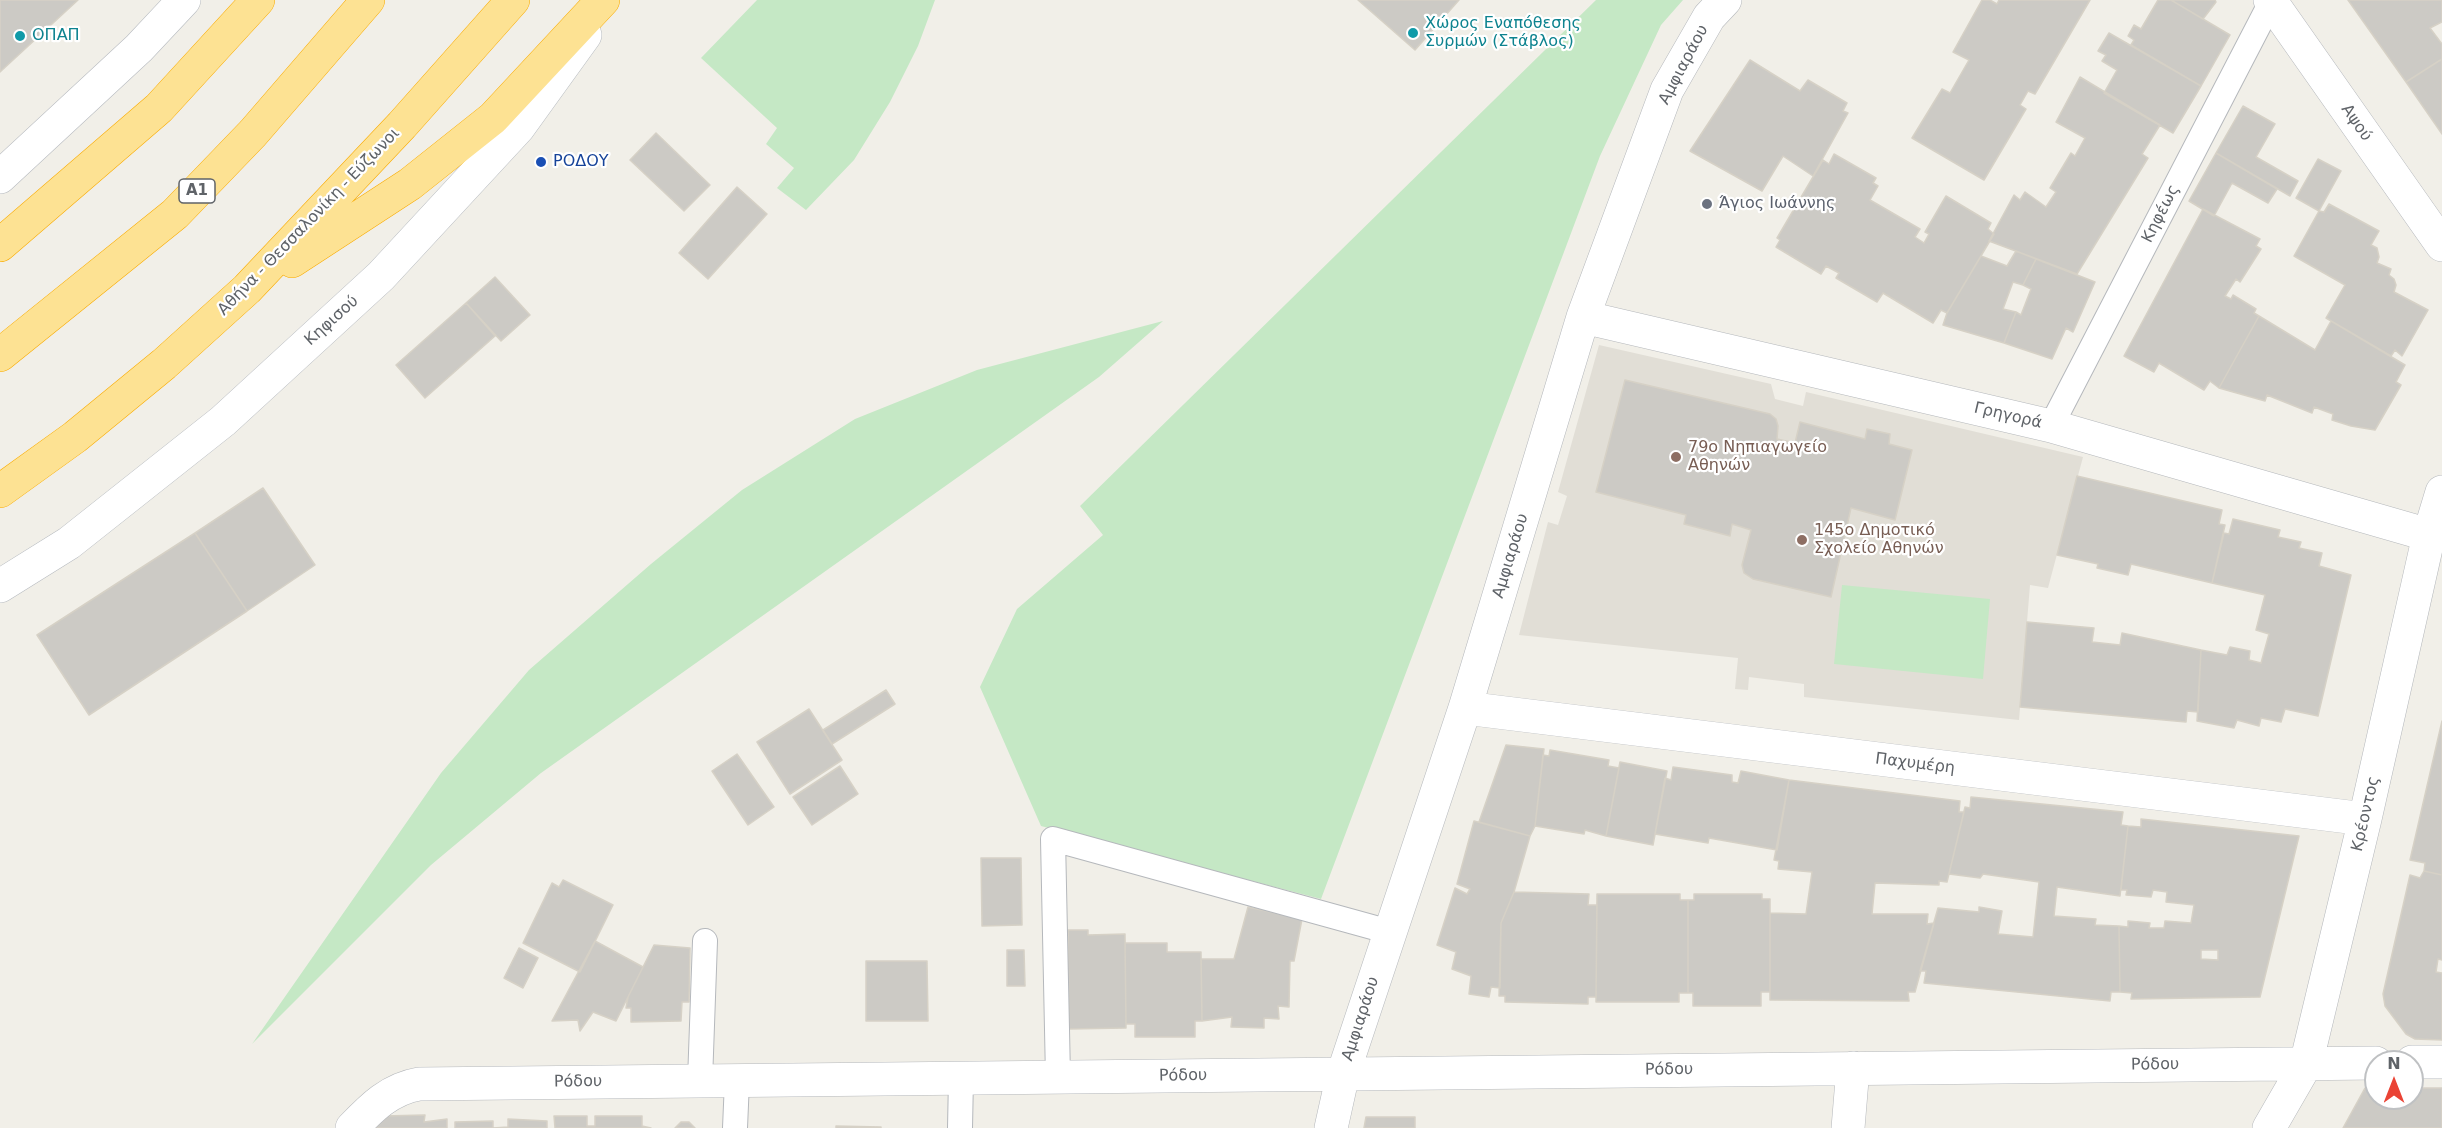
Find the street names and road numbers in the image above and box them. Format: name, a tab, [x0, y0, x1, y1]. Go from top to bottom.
street label: Αμφιαράου	[1655, 22, 1713, 108]
street label: Αψού	[2337, 101, 2375, 145]
street label: Αθήνα - Θεσσαλονίκη - Εύζωνοι	[214, 124, 404, 320]
road number: Α1	[179, 179, 215, 203]
street label: Κηφέως	[2138, 182, 2184, 246]
street label: Κηφισού	[301, 292, 363, 350]
street label: Γρηγορά	[1972, 399, 2044, 433]
street label: Αμφιαράου	[1489, 511, 1533, 601]
street label: Παχυμέρη	[1874, 750, 1956, 778]
street label: Κρέοντος	[2348, 774, 2384, 854]
street label: Αμφιαράου	[1338, 974, 1384, 1064]
street label: Ρόδου	[2131, 1055, 2179, 1075]
street label: Ρόδου	[1645, 1060, 1693, 1080]
street label: Ρόδου	[1159, 1066, 1207, 1086]
street label: Ρόδου	[554, 1072, 602, 1092]

